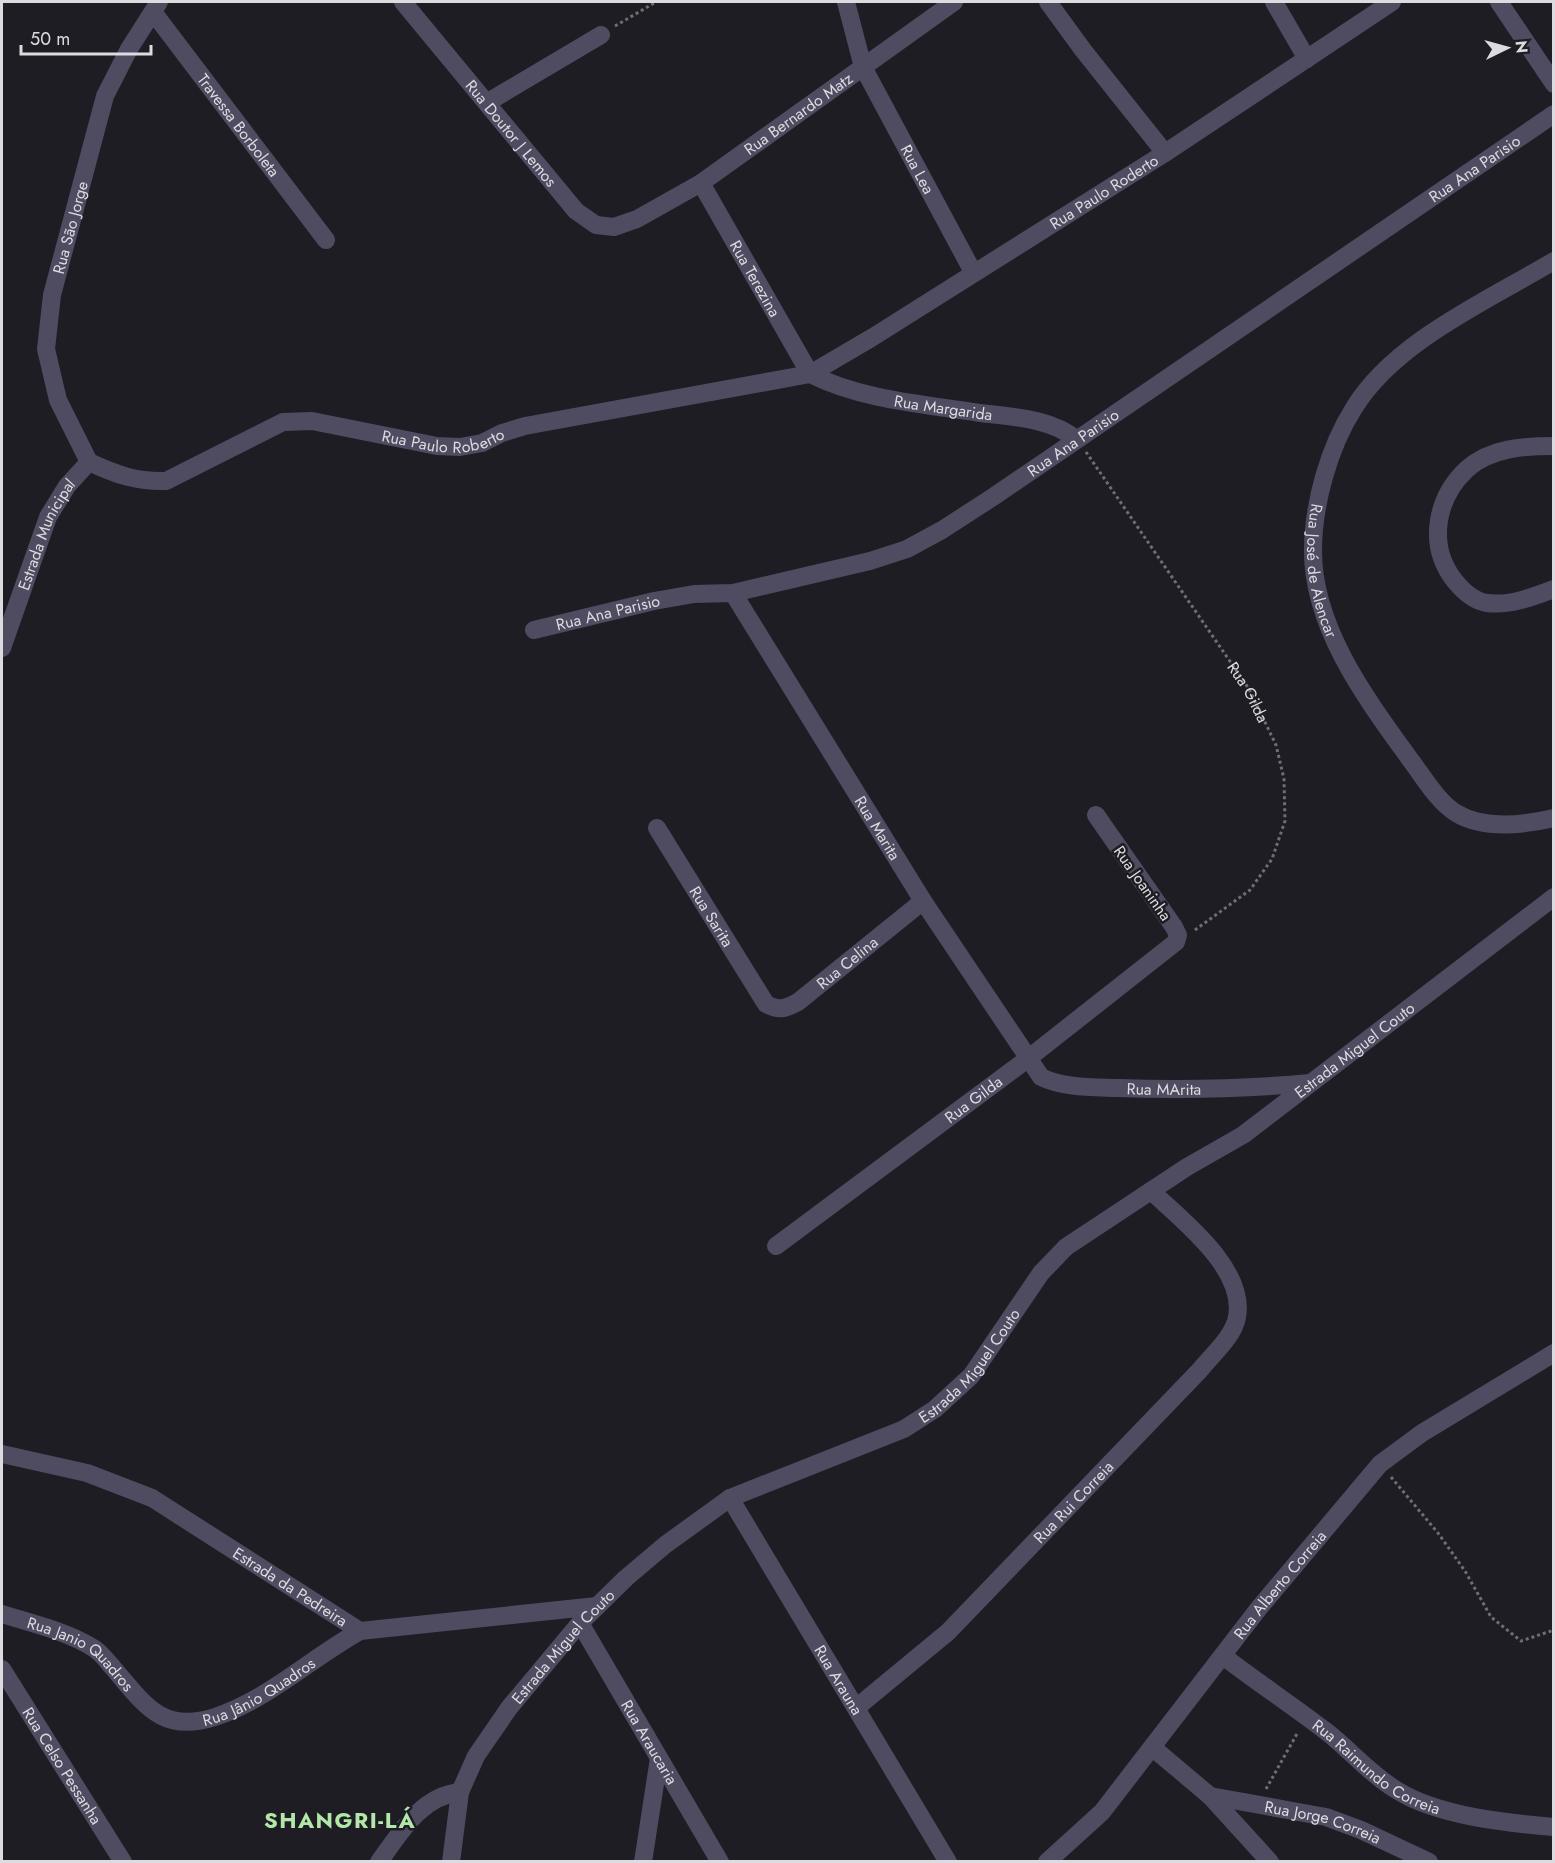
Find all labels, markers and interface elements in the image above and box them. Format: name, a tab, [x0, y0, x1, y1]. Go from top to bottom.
scale bar	[21, 18, 152, 56]
north arrow	[1477, 18, 1537, 78]
text: 50 m	[30, 26, 70, 52]
text: N	[1509, 39, 1533, 54]
street label: Rua Bernardo Matz	[739, 67, 858, 161]
street label: Travessa Borboleta	[192, 69, 285, 182]
street label: Rua Doutor J Lemos	[460, 75, 562, 192]
street label: Rua Ana Parisio	[1424, 129, 1525, 208]
street label: Rua Lea	[895, 140, 940, 198]
street label: Rua Paulo Roderto	[1045, 149, 1163, 235]
street label: Rua São Jorge	[47, 179, 94, 276]
street label: Rua Terezina	[724, 236, 786, 321]
street label: Rua Margarida	[892, 389, 993, 426]
street label: Rua Ana Parisio	[1023, 403, 1124, 482]
street label: Rua Paulo Roberto	[380, 423, 508, 459]
street label: Estrada Municipal	[12, 473, 81, 594]
street label: Rua José de Alencar	[1301, 502, 1343, 642]
street label: Rua Ana Parisio	[554, 589, 662, 636]
street label: Rua Gilda	[1221, 657, 1274, 727]
street label: Rua Marita	[849, 792, 906, 865]
street label: Rua Joaninha	[1108, 841, 1177, 926]
street label: Rua Sarita	[684, 882, 739, 951]
street label: Rua Celina	[812, 931, 883, 995]
street label: Estrada Miguel Couto	[1290, 996, 1420, 1104]
street label: Rua Gilda	[940, 1070, 1007, 1129]
street label: Rua MArita	[1126, 1077, 1201, 1101]
street label: Estrada Miguel Couto	[914, 1304, 1026, 1429]
street label: Rua Rui Correia	[1028, 1456, 1119, 1549]
street label: Rua Alberto Correia	[1228, 1525, 1332, 1644]
street label: Estrada da Pedreira	[228, 1542, 352, 1632]
street label: Estrada Miguel Couto	[506, 1584, 620, 1709]
street label: Rua Janio Quadros	[24, 1611, 139, 1696]
street label: Rua Arauna	[809, 1641, 868, 1720]
street label: Rua Jânio Quadros	[200, 1652, 320, 1732]
street label: Rua Araucaria	[615, 1696, 683, 1789]
street label: Rua Celso Pessanha	[17, 1703, 108, 1829]
street label: Rua Raimundo Correia	[1307, 1714, 1443, 1820]
street label: Rua Jorge Correia	[1263, 1795, 1385, 1850]
district label: SHANGRI-LÁ	[264, 1804, 416, 1836]

